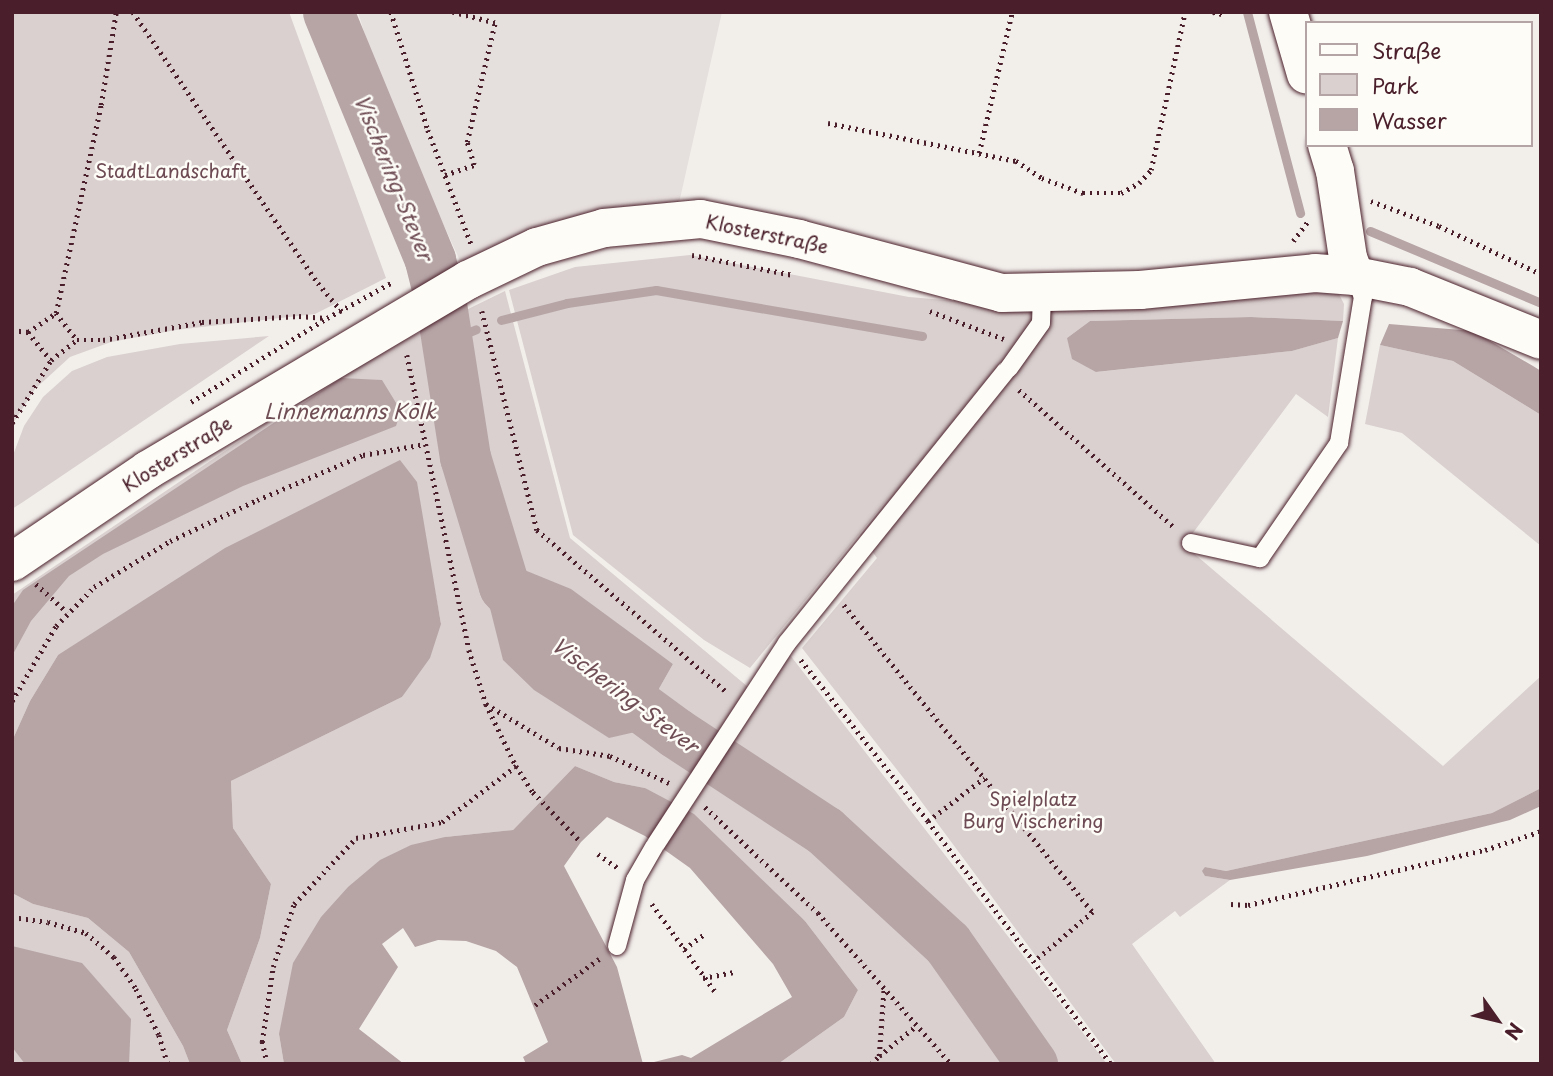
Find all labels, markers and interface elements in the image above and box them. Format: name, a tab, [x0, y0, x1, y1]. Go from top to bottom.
legend	[1304, 21, 1532, 147]
text: Straße	[1372, 34, 1441, 66]
text: Park	[1372, 69, 1419, 101]
water label: Vischering-Stever	[350, 90, 440, 264]
text: Wasser	[1372, 104, 1447, 136]
park label: StadtLandschaft	[95, 160, 247, 182]
street label: Klosterstraße	[704, 210, 830, 258]
water label: Linnemanns Kolk	[264, 397, 436, 423]
street label: Klosterstraße	[118, 411, 236, 497]
water label: Vischering-Stever	[548, 631, 704, 757]
park label: Spielplatz Burg Vischering	[962, 788, 1104, 832]
north arrow	[1462, 985, 1532, 1055]
text: N	[1499, 1018, 1530, 1046]

